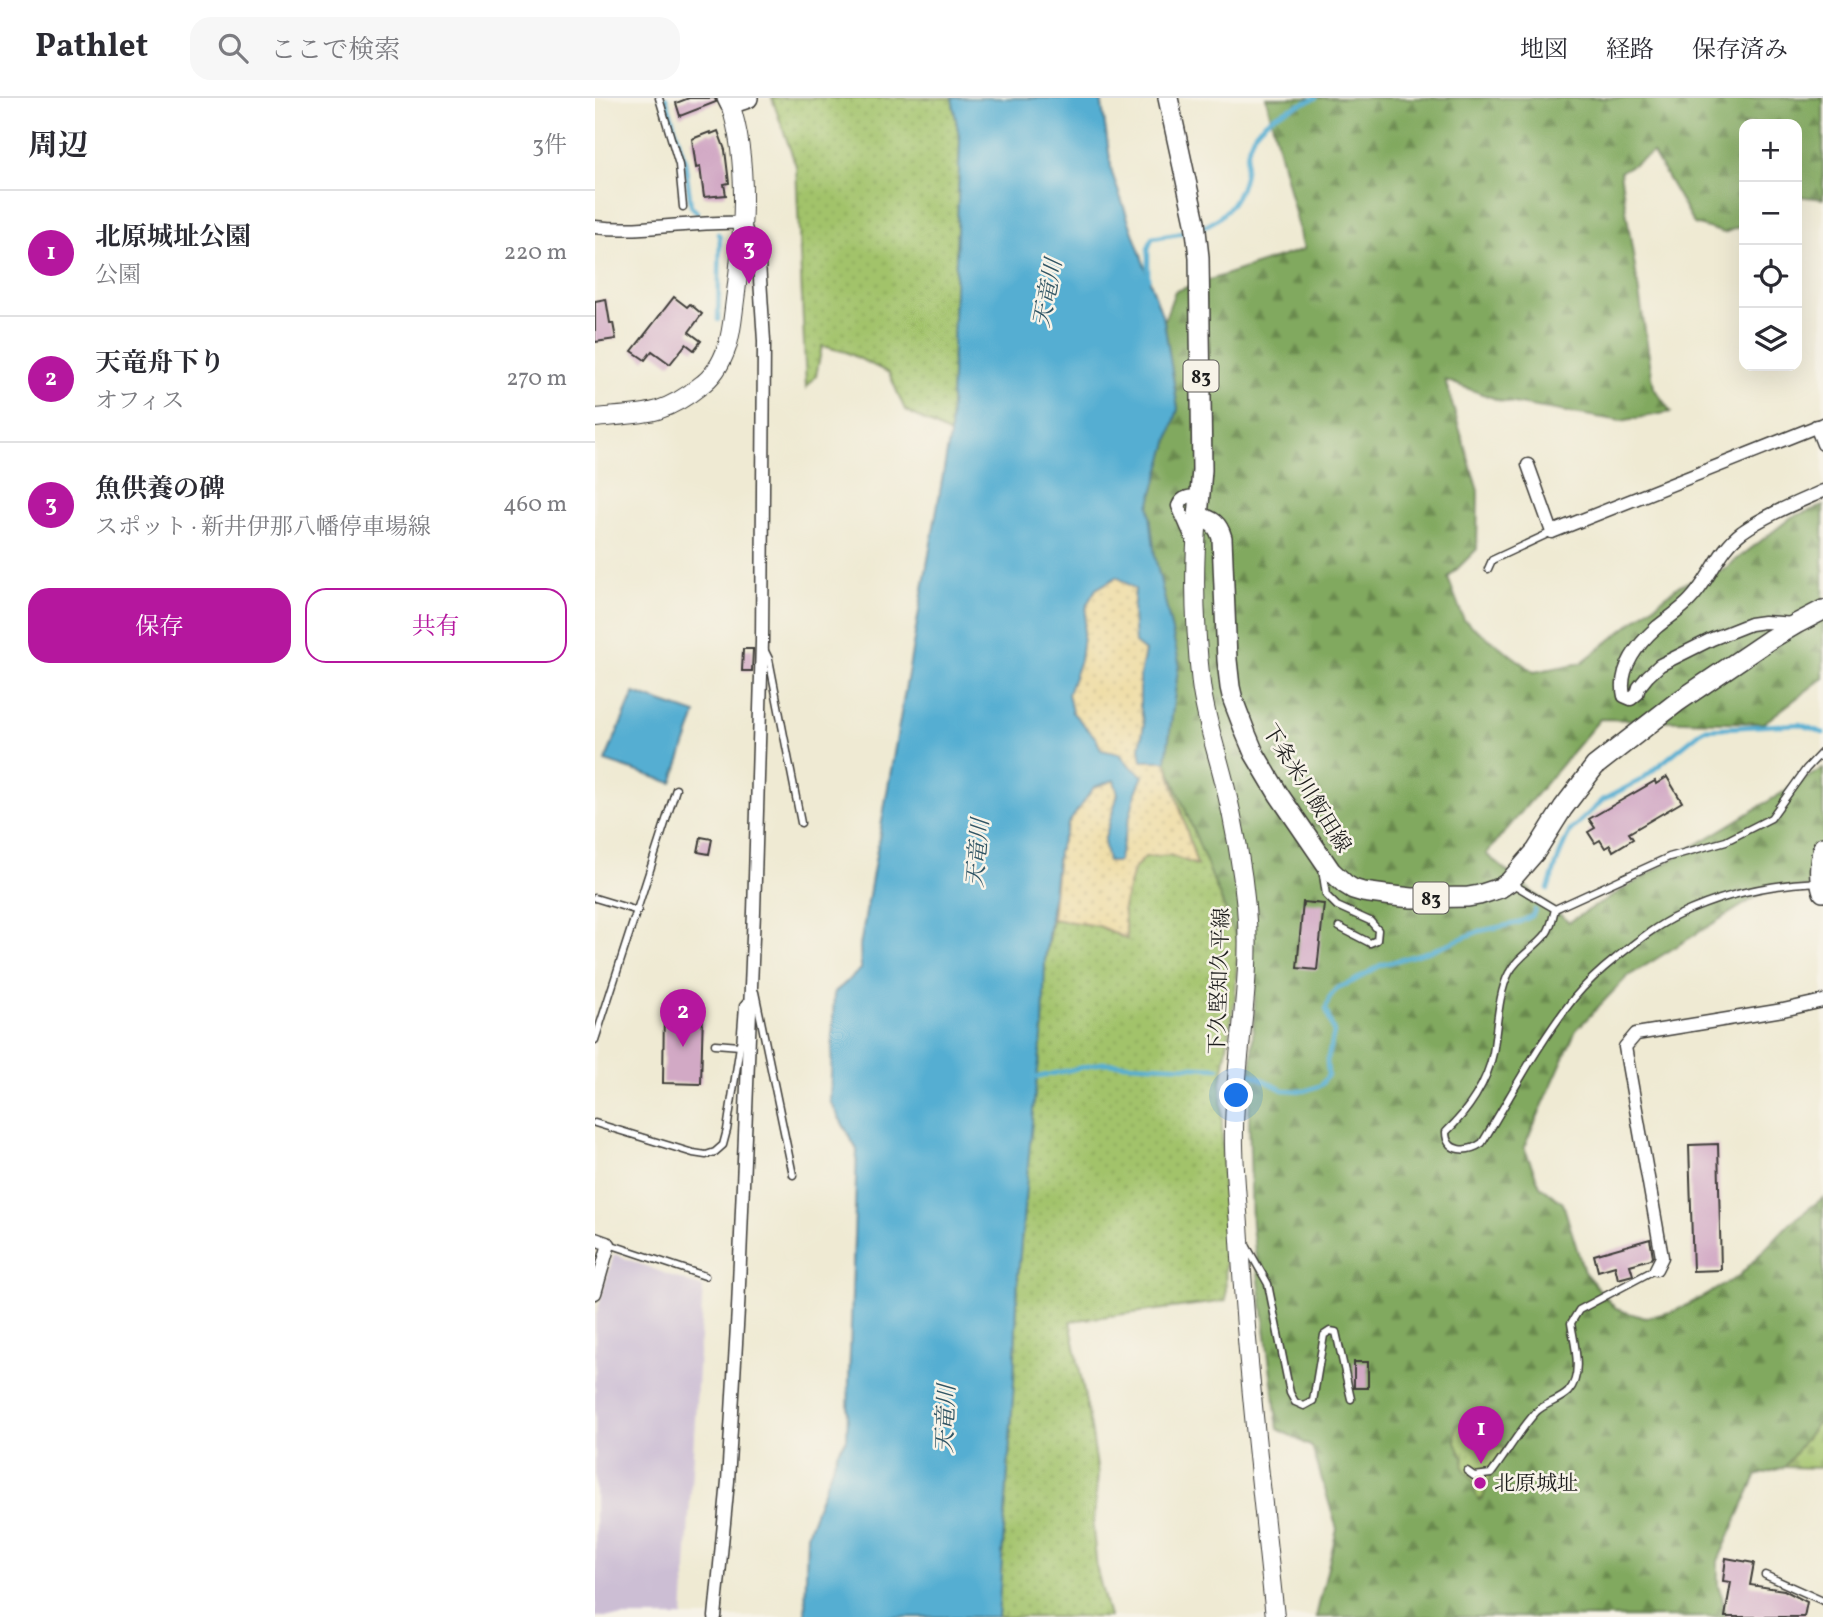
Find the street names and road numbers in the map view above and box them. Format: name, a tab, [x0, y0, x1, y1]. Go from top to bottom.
road number: 83	[1183, 360, 1219, 392]
street label: 下条米川飯田線	[1254, 719, 1357, 859]
road number: 83	[1413, 883, 1449, 914]
street label: 下久堅知久平線	[1203, 907, 1238, 1055]

